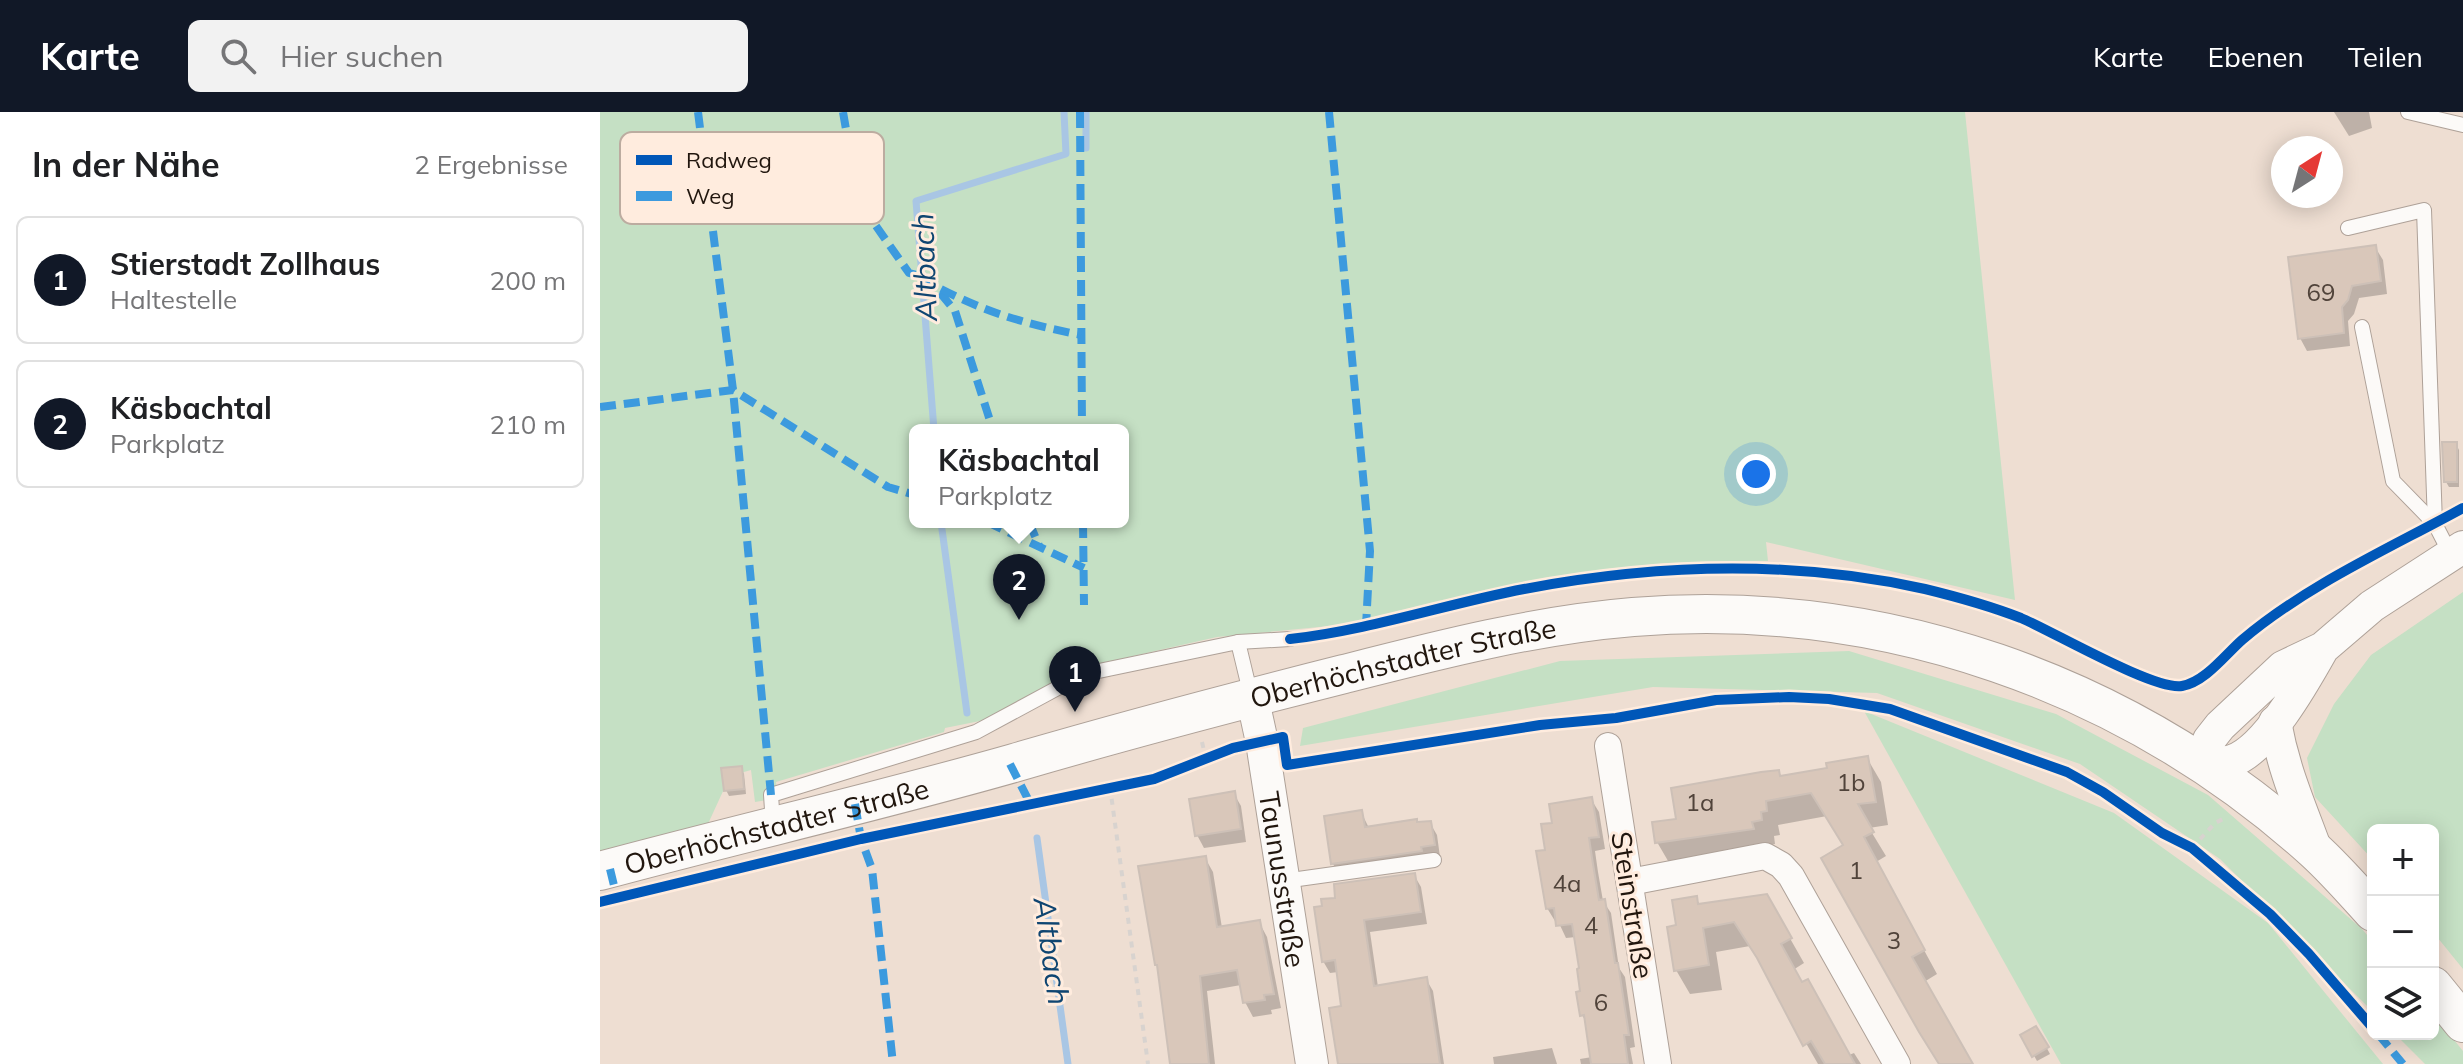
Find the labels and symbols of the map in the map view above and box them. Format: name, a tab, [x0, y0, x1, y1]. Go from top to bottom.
legend	[620, 132, 884, 224]
north arrow	[2271, 136, 2343, 208]
text: Radweg	[686, 146, 772, 174]
text: Weg	[686, 182, 734, 210]
water label: Altbach	[903, 212, 945, 323]
house number: 69	[2307, 277, 2335, 307]
your location	[1736, 454, 1776, 494]
pin: 2	[993, 554, 1045, 620]
street label: Oberhöchstadter Straße	[1246, 609, 1559, 715]
pin: 1	[1049, 646, 1101, 712]
house number: 1b	[1837, 767, 1865, 797]
street label: Oberhöchstadter Straße	[620, 770, 932, 881]
house number: 1a	[1686, 787, 1714, 817]
street label: Taunusstraße	[1252, 789, 1314, 970]
street label: Steinstraße	[1604, 829, 1662, 981]
house number: 1	[1849, 855, 1863, 885]
house number: 4a	[1553, 868, 1581, 898]
water label: Altbach	[1026, 894, 1078, 1007]
house number: 4	[1584, 910, 1598, 940]
house number: 3	[1887, 925, 1901, 955]
house number: 6	[1594, 987, 1608, 1017]

